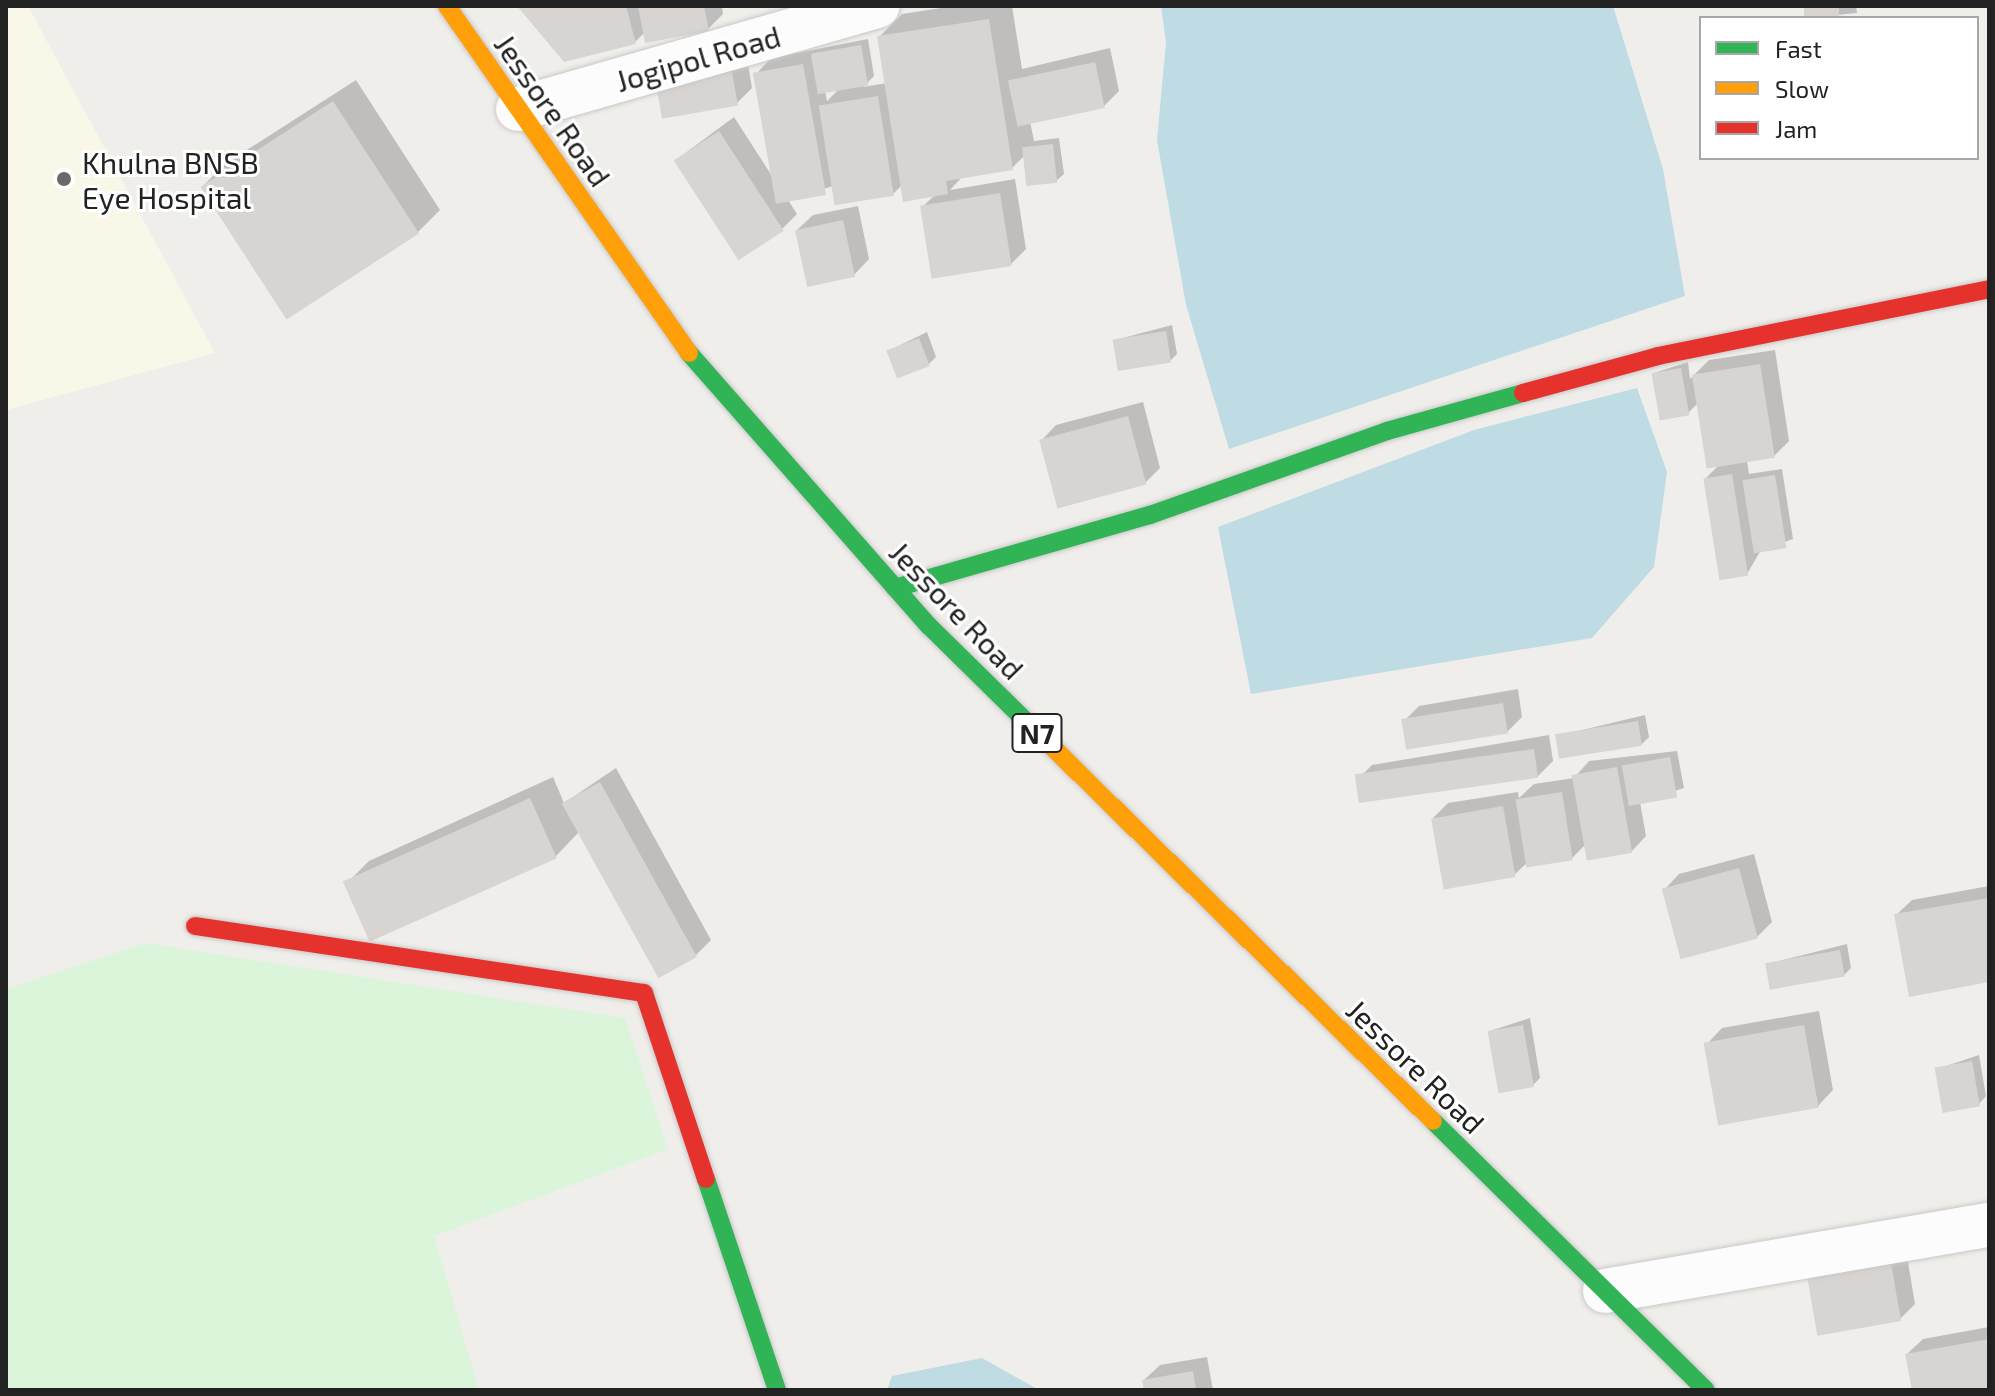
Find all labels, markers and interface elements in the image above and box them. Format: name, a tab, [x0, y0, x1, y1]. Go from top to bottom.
legend	[1699, 16, 1979, 160]
street label: Jogipol Road	[611, 17, 785, 99]
street label: Jessore Road	[487, 27, 619, 193]
text: Fast	[1775, 34, 1822, 63]
text: Slow	[1775, 74, 1829, 103]
text: Jam	[1775, 114, 1817, 143]
place label: Khulna BNSB Eye Hospital	[82, 144, 259, 214]
marker: Khulna BNSB Eye Hospital	[53, 168, 75, 190]
street label: Jessore Road	[882, 534, 1032, 686]
road number: N7	[1011, 709, 1063, 757]
street label: Jessore Road	[1340, 991, 1492, 1141]

